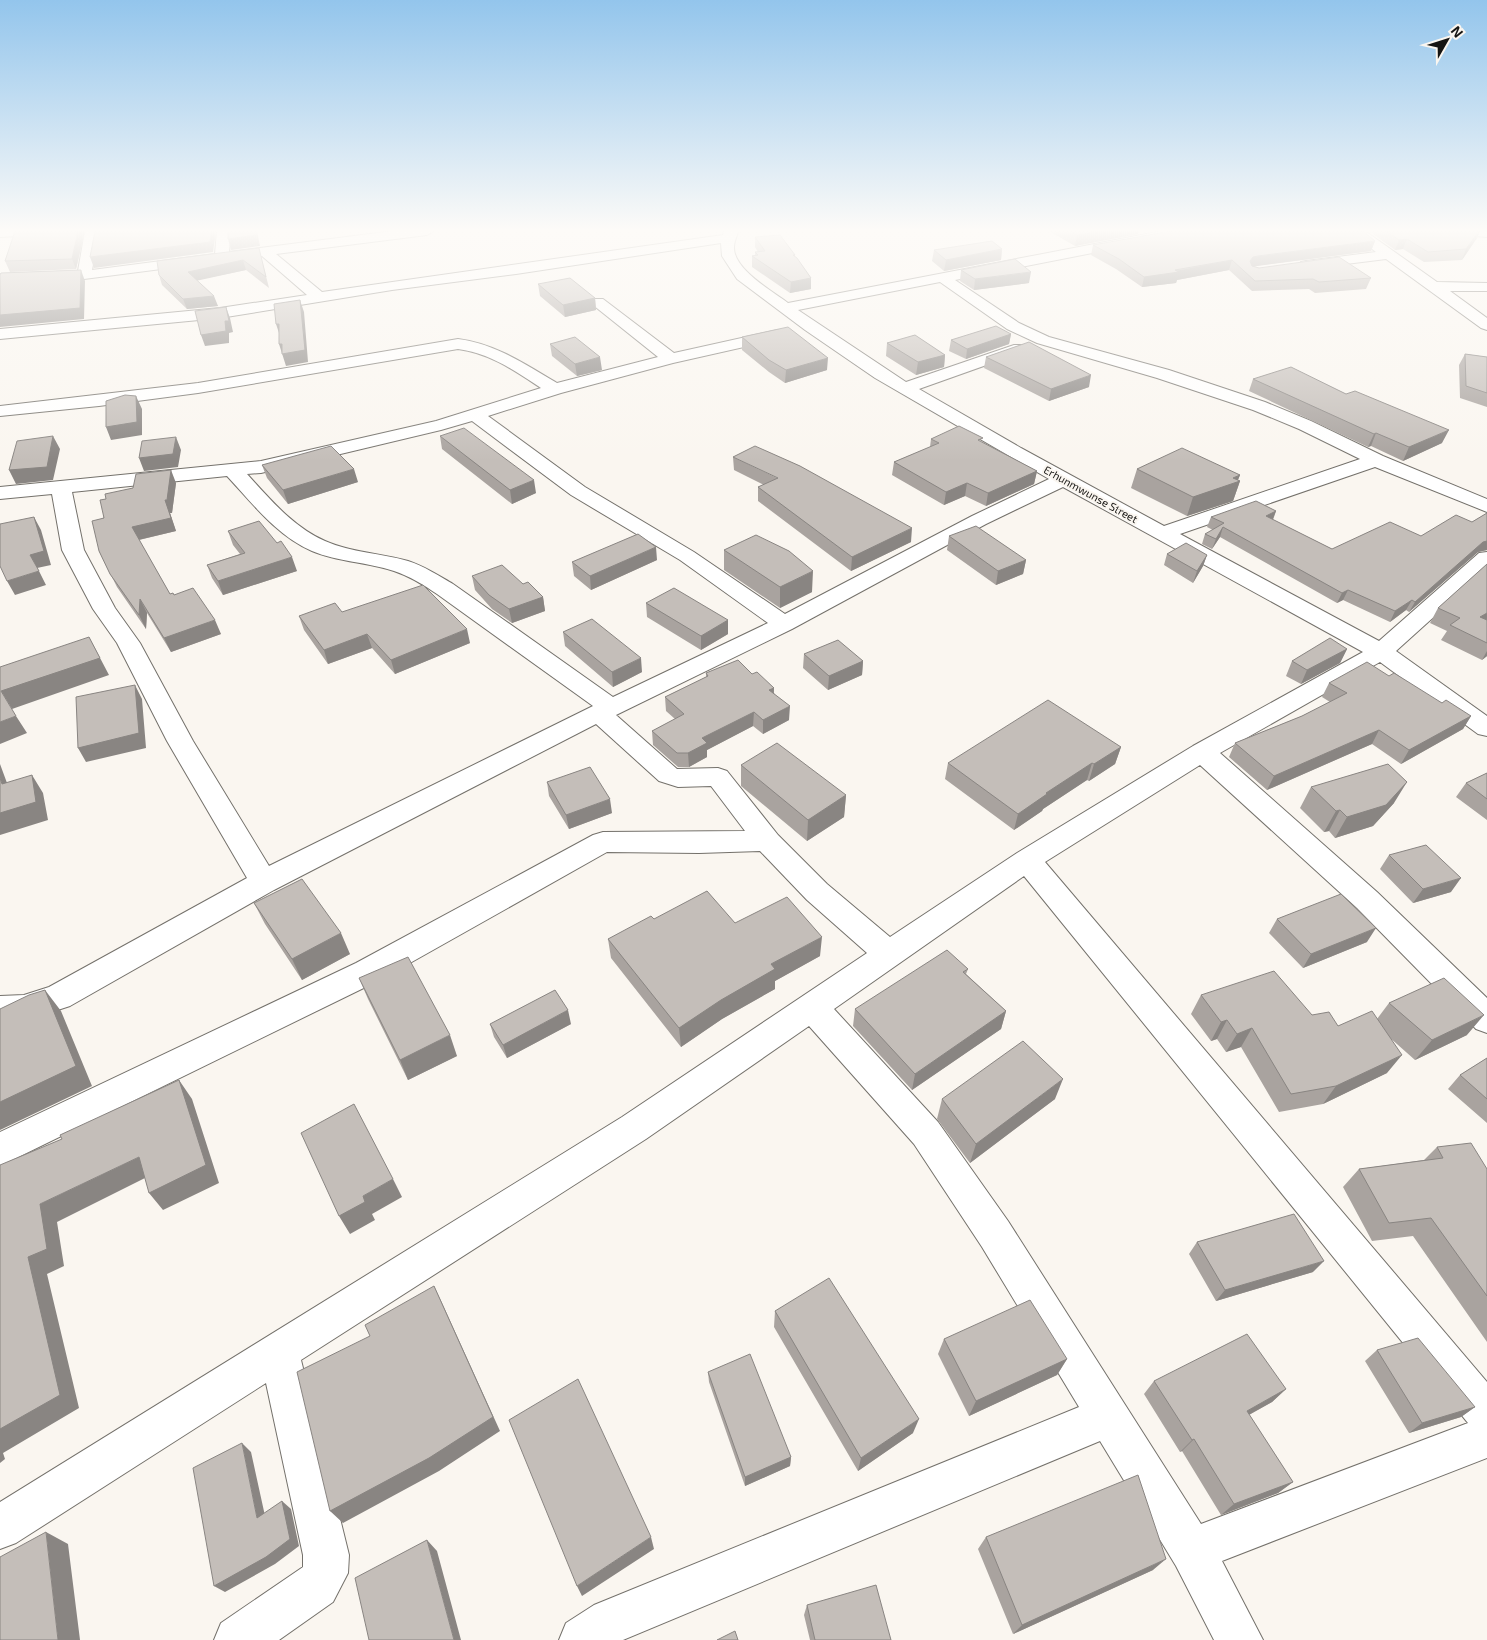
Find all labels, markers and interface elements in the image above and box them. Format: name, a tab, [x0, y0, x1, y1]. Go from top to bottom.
north arrow	[1422, 15, 1472, 65]
text: N	[1448, 22, 1467, 41]
street label: Erhunmwunse Street	[1042, 463, 1140, 525]

